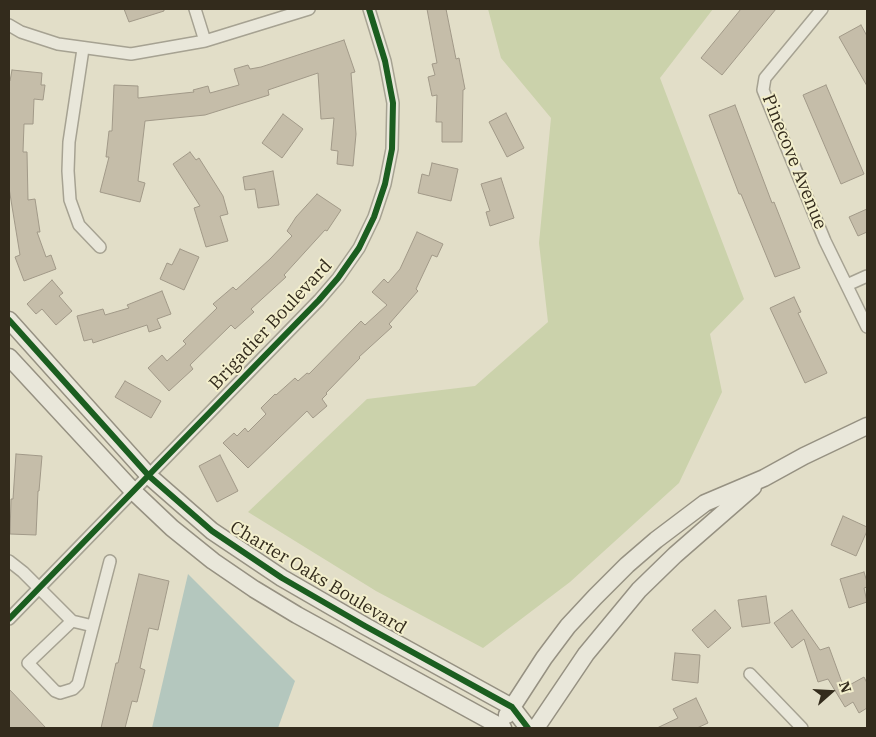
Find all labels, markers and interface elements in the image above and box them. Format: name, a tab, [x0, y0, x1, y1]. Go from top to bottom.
street label: Pinecove Avenue	[757, 91, 831, 233]
street label: Brigadier Boulevard	[205, 255, 337, 395]
street label: Charter Oaks Boulevard	[226, 517, 410, 639]
north arrow	[806, 667, 856, 717]
text: N	[835, 679, 855, 695]

